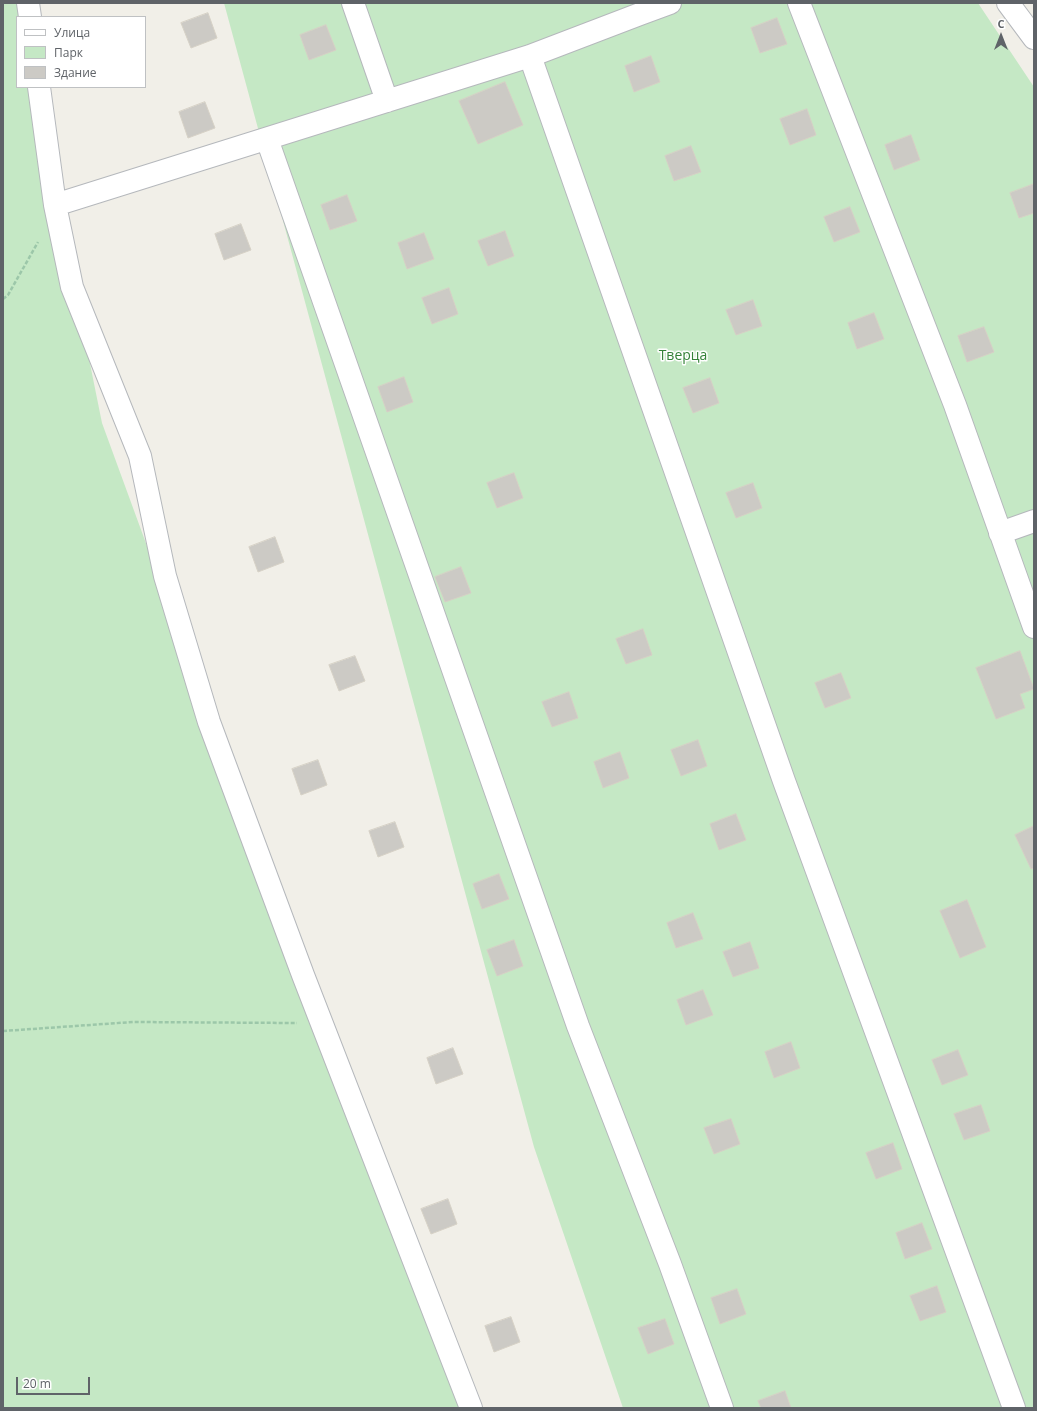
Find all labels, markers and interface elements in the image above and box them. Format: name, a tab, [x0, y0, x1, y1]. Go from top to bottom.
legend	[16, 16, 146, 88]
north arrow	[981, 16, 1021, 56]
text: С	[997, 16, 1005, 31]
text: Улица	[54, 24, 90, 41]
text: Парк	[54, 44, 83, 61]
text: Здание	[54, 64, 97, 81]
park label: Тверца	[659, 348, 707, 364]
scale bar	[18, 1369, 92, 1395]
text: 20 m	[23, 1375, 51, 1392]

